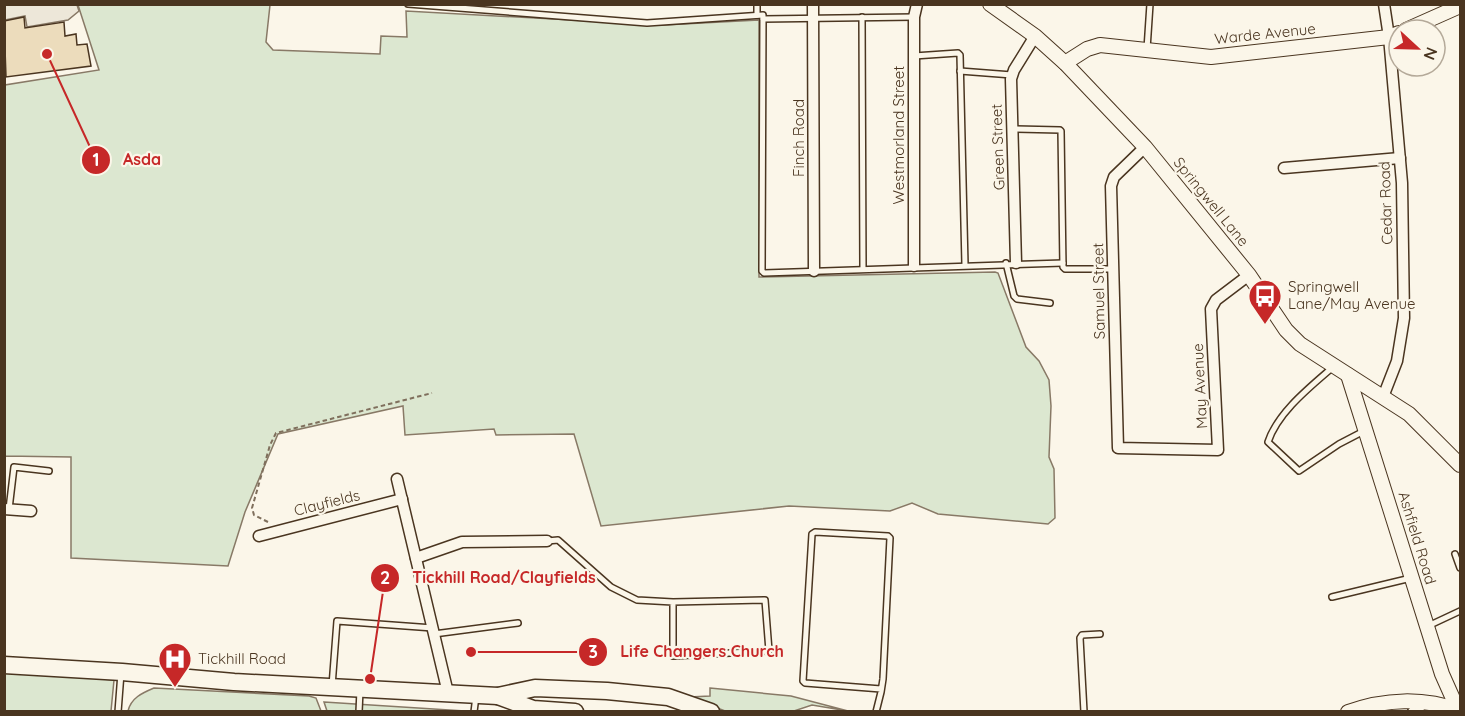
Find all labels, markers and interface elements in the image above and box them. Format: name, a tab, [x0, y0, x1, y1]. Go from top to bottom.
north arrow	[1387, 18, 1447, 78]
street label: Warde Avenue	[1213, 19, 1317, 48]
text: N	[1419, 44, 1442, 63]
street label: Westmorland Street	[889, 66, 908, 204]
street label: Finch Road	[789, 99, 808, 177]
street label: Green Street	[986, 103, 1009, 191]
callout: Asda	[81, 143, 173, 177]
text: 1	[92, 148, 100, 171]
text: Asda	[123, 149, 161, 169]
street label: Springwell Lane	[1170, 153, 1253, 250]
street label: Cedar Road	[1375, 161, 1396, 245]
street label: Samuel Street	[1088, 242, 1109, 340]
place label: Springwell Lane/May Avenue	[1288, 277, 1415, 313]
bus stop icon: Springwell Lane/May Avenue	[1247, 278, 1283, 325]
street label: May Avenue	[1188, 343, 1211, 429]
street label: Clayfields	[292, 485, 362, 520]
street label: Ashfield Road	[1394, 489, 1441, 587]
callout: Tickhill Road/Clayfields	[370, 561, 608, 595]
text: 2	[380, 566, 390, 589]
text: Tickhill Road/Clayfields	[412, 567, 596, 587]
callout: Life Changers Church	[578, 635, 796, 669]
text: 3	[588, 640, 598, 663]
hospital icon: Tickhill Road	[157, 641, 193, 688]
text: Life Changers Church	[620, 641, 784, 661]
place label: Tickhill Road	[198, 649, 286, 668]

